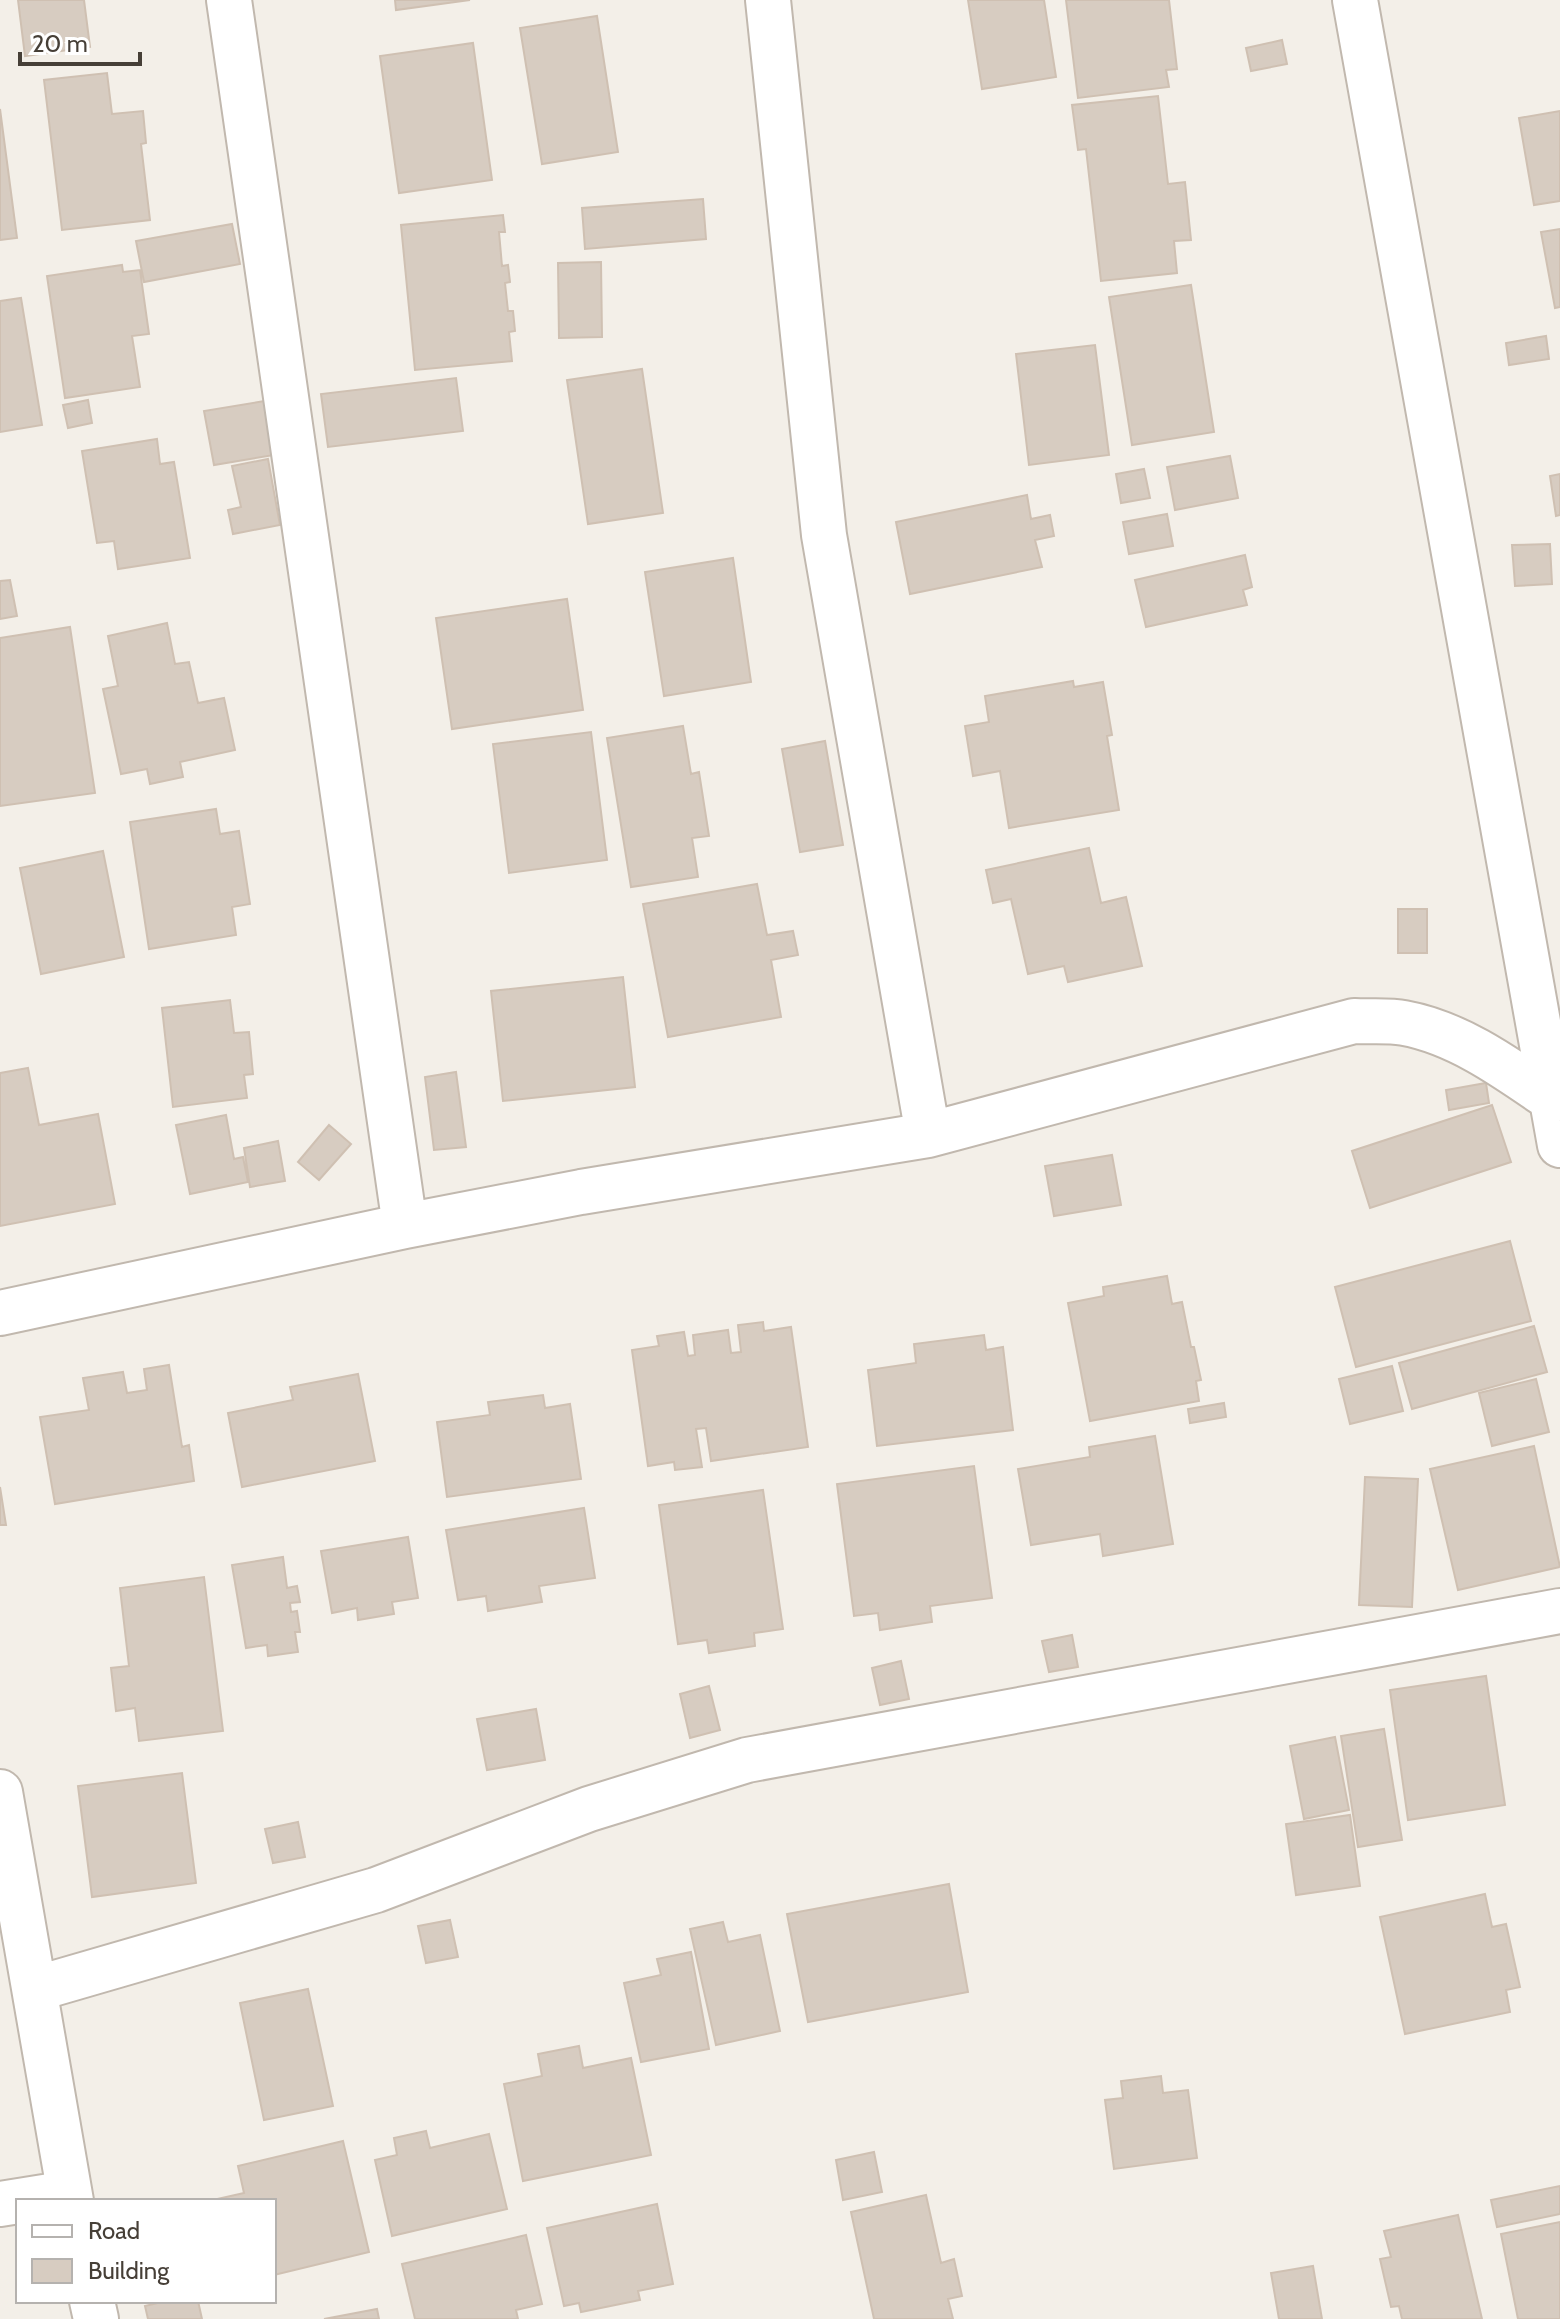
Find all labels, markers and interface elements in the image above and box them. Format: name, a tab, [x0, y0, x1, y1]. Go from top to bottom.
scale bar	[20, 16, 140, 66]
text: 20 m	[32, 29, 88, 58]
legend	[16, 2199, 276, 2303]
text: Road	[88, 2216, 140, 2245]
text: Building	[88, 2256, 170, 2285]

